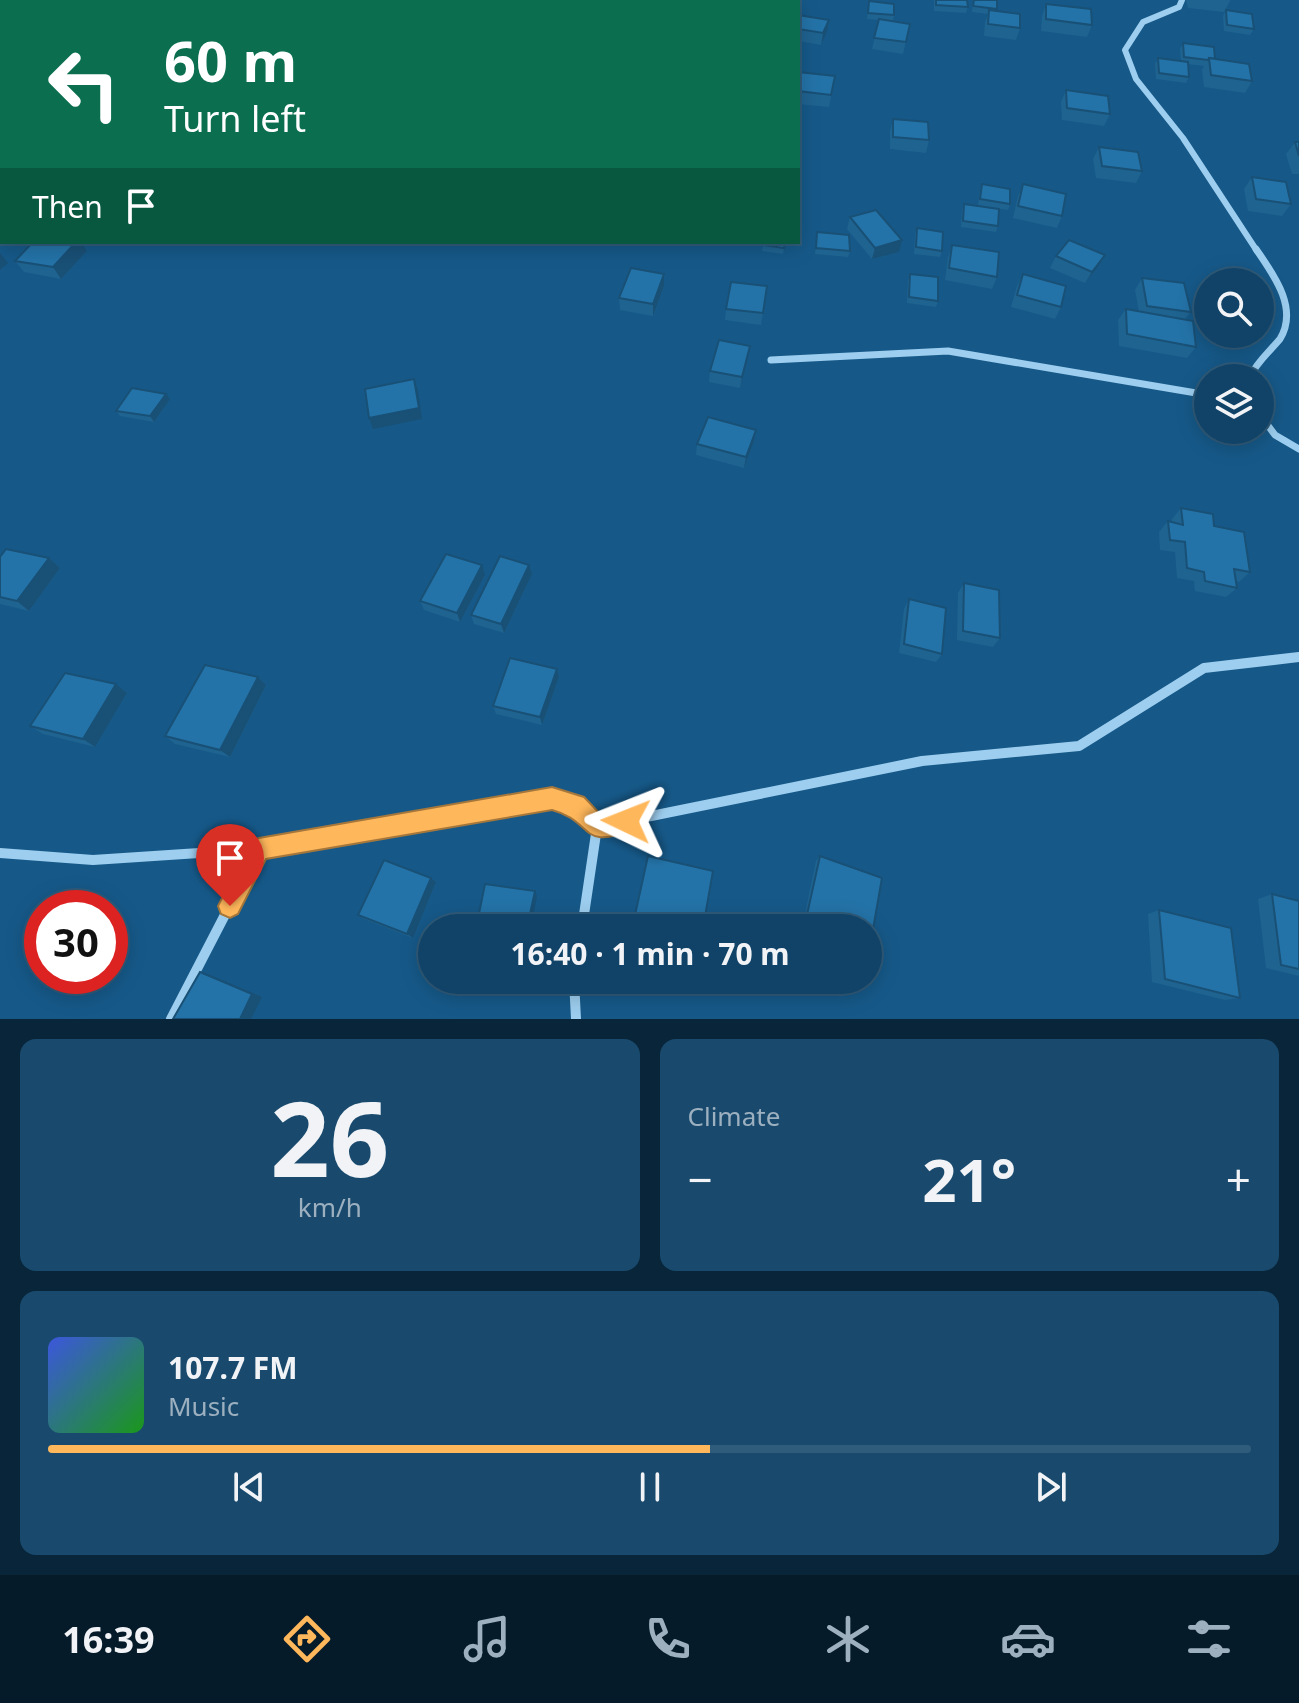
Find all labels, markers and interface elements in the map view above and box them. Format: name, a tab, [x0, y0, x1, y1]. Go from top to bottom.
text: 60 m	[164, 22, 297, 98]
icon: left	[32, 32, 136, 136]
text: Turn left	[164, 94, 306, 143]
icon: arrive	[119, 184, 163, 228]
text: Then	[32, 186, 103, 227]
map controls	[1194, 268, 1274, 444]
button: search	[1194, 268, 1274, 348]
button: layers	[1194, 364, 1274, 444]
position arrow	[584, 779, 668, 863]
pin	[196, 824, 264, 906]
icon: arrive	[208, 836, 252, 880]
speed limit sign: 30	[24, 890, 128, 994]
text: 16:40 · 1 min · 70 m	[510, 933, 790, 974]
text: 26	[270, 1066, 389, 1207]
text: Climate	[688, 1098, 780, 1134]
text: 21°	[922, 1138, 1016, 1220]
text: −	[688, 1149, 713, 1209]
text: +	[1226, 1149, 1251, 1209]
text: km/h	[298, 1189, 362, 1225]
text: 107.7 FM	[168, 1347, 298, 1388]
text: Music	[168, 1388, 239, 1424]
icon: previous	[227, 1465, 271, 1509]
icon: pause	[628, 1465, 672, 1509]
icon: next	[1029, 1465, 1073, 1509]
icon: directions	[279, 1611, 335, 1667]
icon: music	[459, 1611, 515, 1667]
icon: phone	[640, 1611, 696, 1667]
icon: climate	[820, 1611, 876, 1667]
icon: car	[1000, 1611, 1056, 1667]
icon: filters	[1181, 1611, 1237, 1667]
text: 16:39	[62, 1615, 155, 1664]

